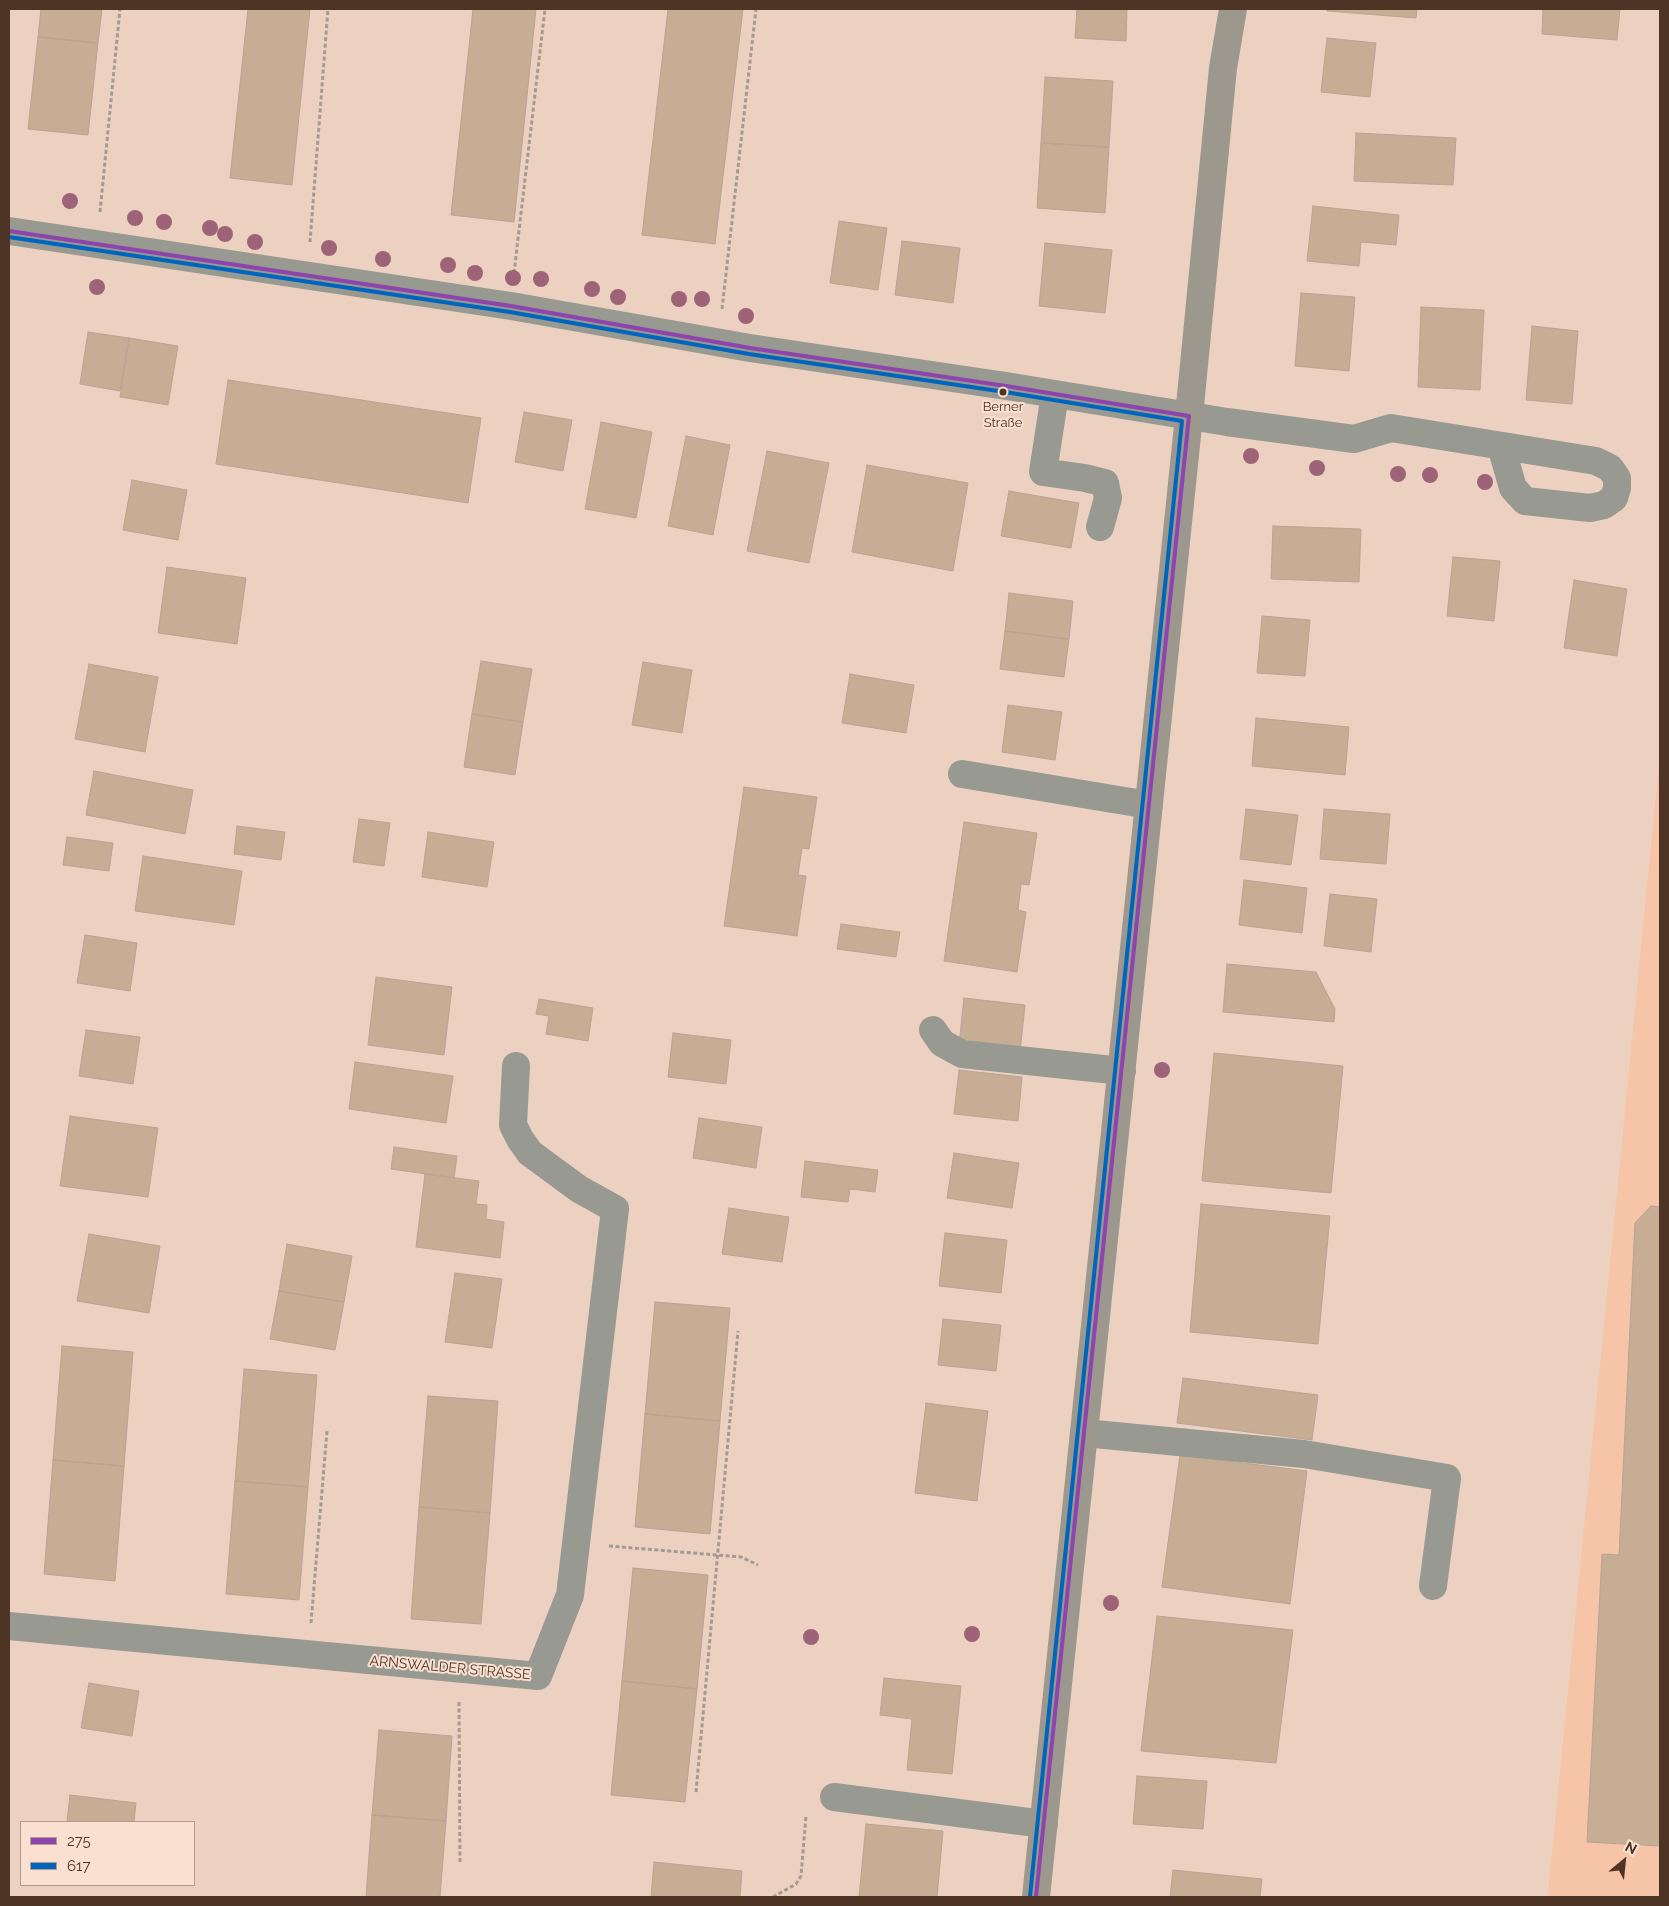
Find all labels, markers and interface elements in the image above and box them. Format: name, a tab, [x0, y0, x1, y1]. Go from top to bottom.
marker: Berner Straße	[998, 387, 1008, 397]
place label: Berner Straße	[983, 399, 1023, 430]
street label: ARNSWALDER STRASSE	[369, 1653, 531, 1683]
legend	[20, 1821, 195, 1886]
text: 275	[67, 1832, 91, 1850]
north arrow	[1599, 1836, 1649, 1886]
text: N	[1623, 1838, 1640, 1857]
text: 617	[67, 1857, 90, 1875]

